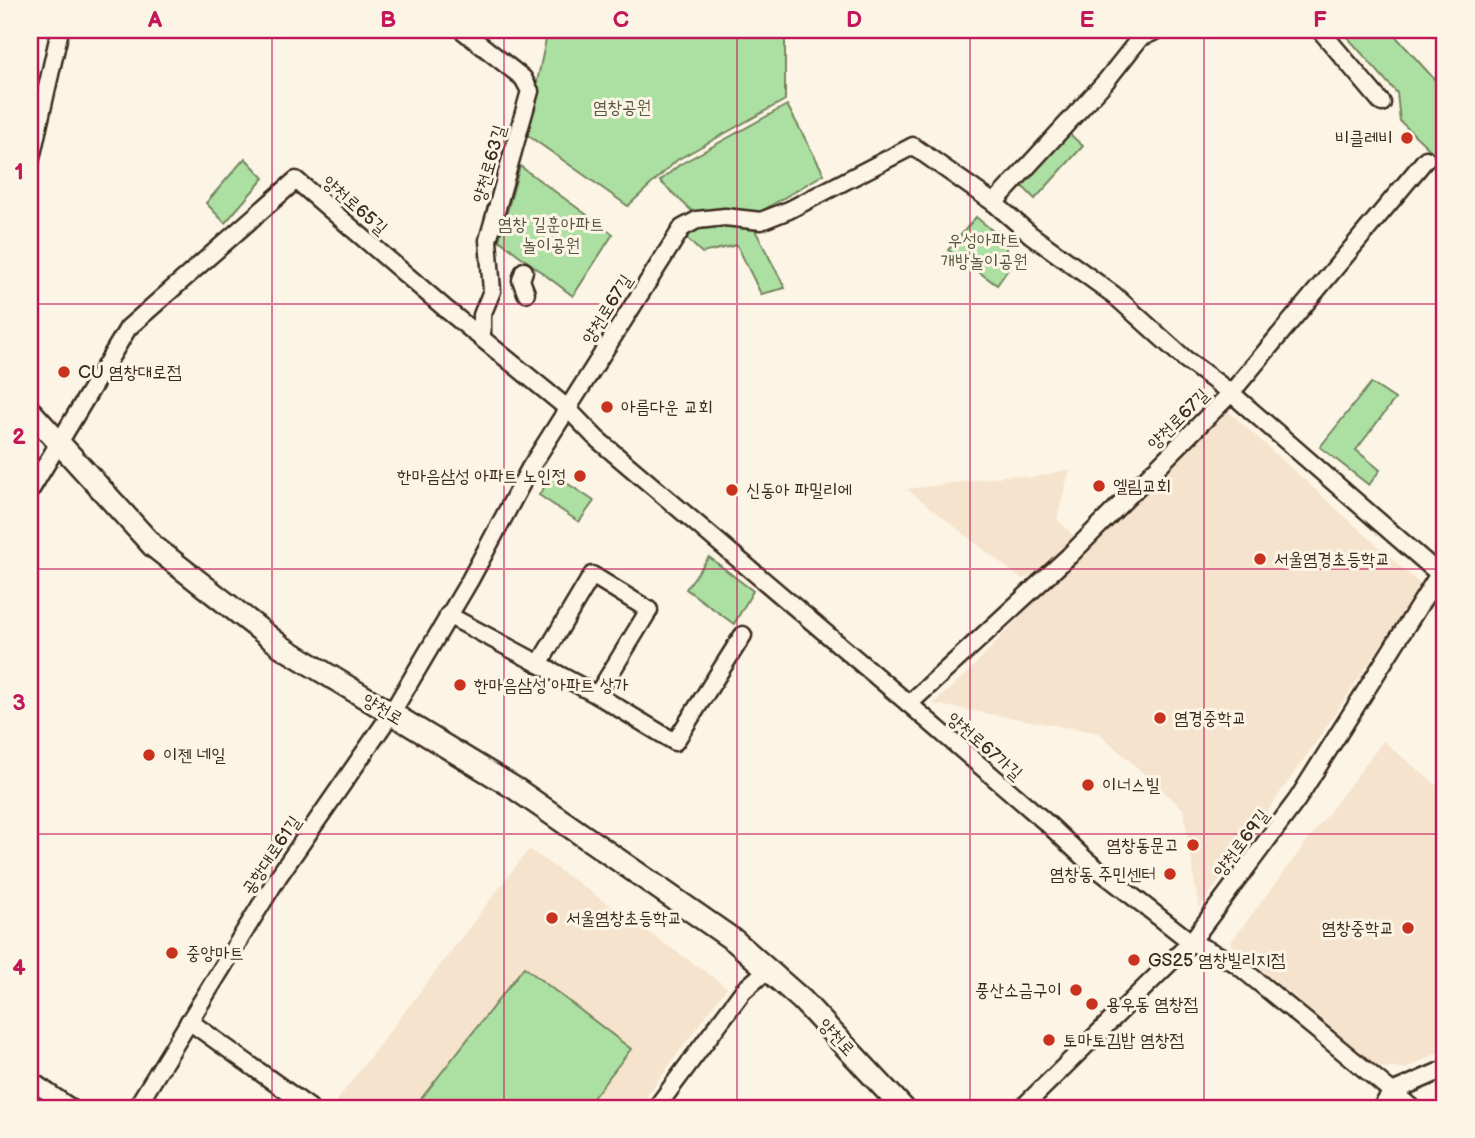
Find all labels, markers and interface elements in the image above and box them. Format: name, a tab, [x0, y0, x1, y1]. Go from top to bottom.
text: A	[147, 6, 163, 34]
text: B	[380, 6, 396, 34]
text: C	[613, 6, 629, 34]
text: D	[846, 6, 862, 34]
text: E	[1080, 6, 1095, 34]
text: F	[1313, 6, 1327, 34]
park label: 염창공원	[593, 97, 651, 118]
street label: 양천로63길	[468, 122, 511, 205]
place label: 비클레비	[1335, 128, 1393, 149]
marker: 비클레비	[1399, 130, 1415, 146]
text: 1	[14, 158, 24, 186]
street label: 양천로65길	[318, 171, 392, 240]
park label: 염창 길훈아파트 놀이공원	[498, 214, 604, 256]
park label: 우성아파트 개방놀이공원	[941, 230, 1027, 272]
street label: 양천로67길	[578, 270, 637, 348]
place label: CU 염창대로점	[78, 362, 182, 383]
marker: CU 염창대로점	[56, 364, 72, 380]
street label: 양천로67길	[1143, 384, 1214, 454]
place label: 아름다운 교회	[621, 397, 713, 418]
marker: 아름다운 교회	[599, 399, 615, 415]
text: 2	[12, 423, 26, 451]
place label: 한마음삼성 아파트 노인정	[397, 466, 566, 487]
marker: 한마음삼성 아파트 노인정	[572, 468, 588, 484]
place label: 엘림교회	[1113, 476, 1171, 497]
marker: 엘림교회	[1091, 478, 1107, 494]
place label: 신동아 파밀리에	[746, 480, 852, 501]
marker: 신동아 파밀리에	[724, 482, 740, 498]
place label: 서울염경초등학교	[1274, 549, 1390, 570]
marker: 서울염경초등학교	[1252, 551, 1268, 567]
place label: 한마음삼성 아파트 상가	[474, 675, 629, 696]
marker: 한마음삼성 아파트 상가	[452, 677, 468, 693]
text: 3	[12, 689, 26, 717]
street label: 양천로	[359, 689, 407, 730]
street label: 양천로67가길	[943, 708, 1027, 785]
place label: 염경중학교	[1174, 708, 1246, 729]
marker: 염경중학교	[1152, 710, 1168, 726]
place label: 이젠 네일	[163, 745, 226, 766]
marker: 이젠 네일	[141, 747, 157, 763]
place label: 이너스빌	[1102, 775, 1160, 796]
marker: 이너스빌	[1080, 777, 1096, 793]
street label: 양천로69길	[1209, 805, 1274, 881]
street label: 공항대로61길	[237, 812, 306, 899]
place label: 염창동문고	[1107, 835, 1179, 856]
marker: 염창동문고	[1185, 837, 1201, 853]
place label: 염창동 주민센터	[1050, 864, 1156, 885]
marker: 염창동 주민센터	[1162, 866, 1178, 882]
place label: 서울염창초등학교	[566, 908, 682, 929]
marker: 서울염창초등학교	[544, 910, 560, 926]
place label: 염창중학교	[1322, 918, 1394, 939]
marker: 염창중학교	[1400, 920, 1416, 936]
place label: 중앙마트	[186, 943, 244, 964]
marker: 중앙마트	[164, 945, 180, 961]
place label: GS25 염창빌리지점	[1148, 950, 1286, 971]
marker: GS25 염창빌리지점	[1126, 952, 1142, 968]
text: 4	[12, 954, 26, 982]
place label: 풍산소금구이	[975, 980, 1062, 1001]
marker: 풍산소금구이	[1068, 982, 1084, 998]
place label: 용우동 염창점	[1106, 994, 1198, 1015]
marker: 용우동 염창점	[1084, 996, 1100, 1012]
street label: 양천로	[814, 1014, 859, 1060]
place label: 토마토김밥 염창점	[1063, 1030, 1184, 1051]
marker: 토마토김밥 염창점	[1041, 1032, 1057, 1048]

